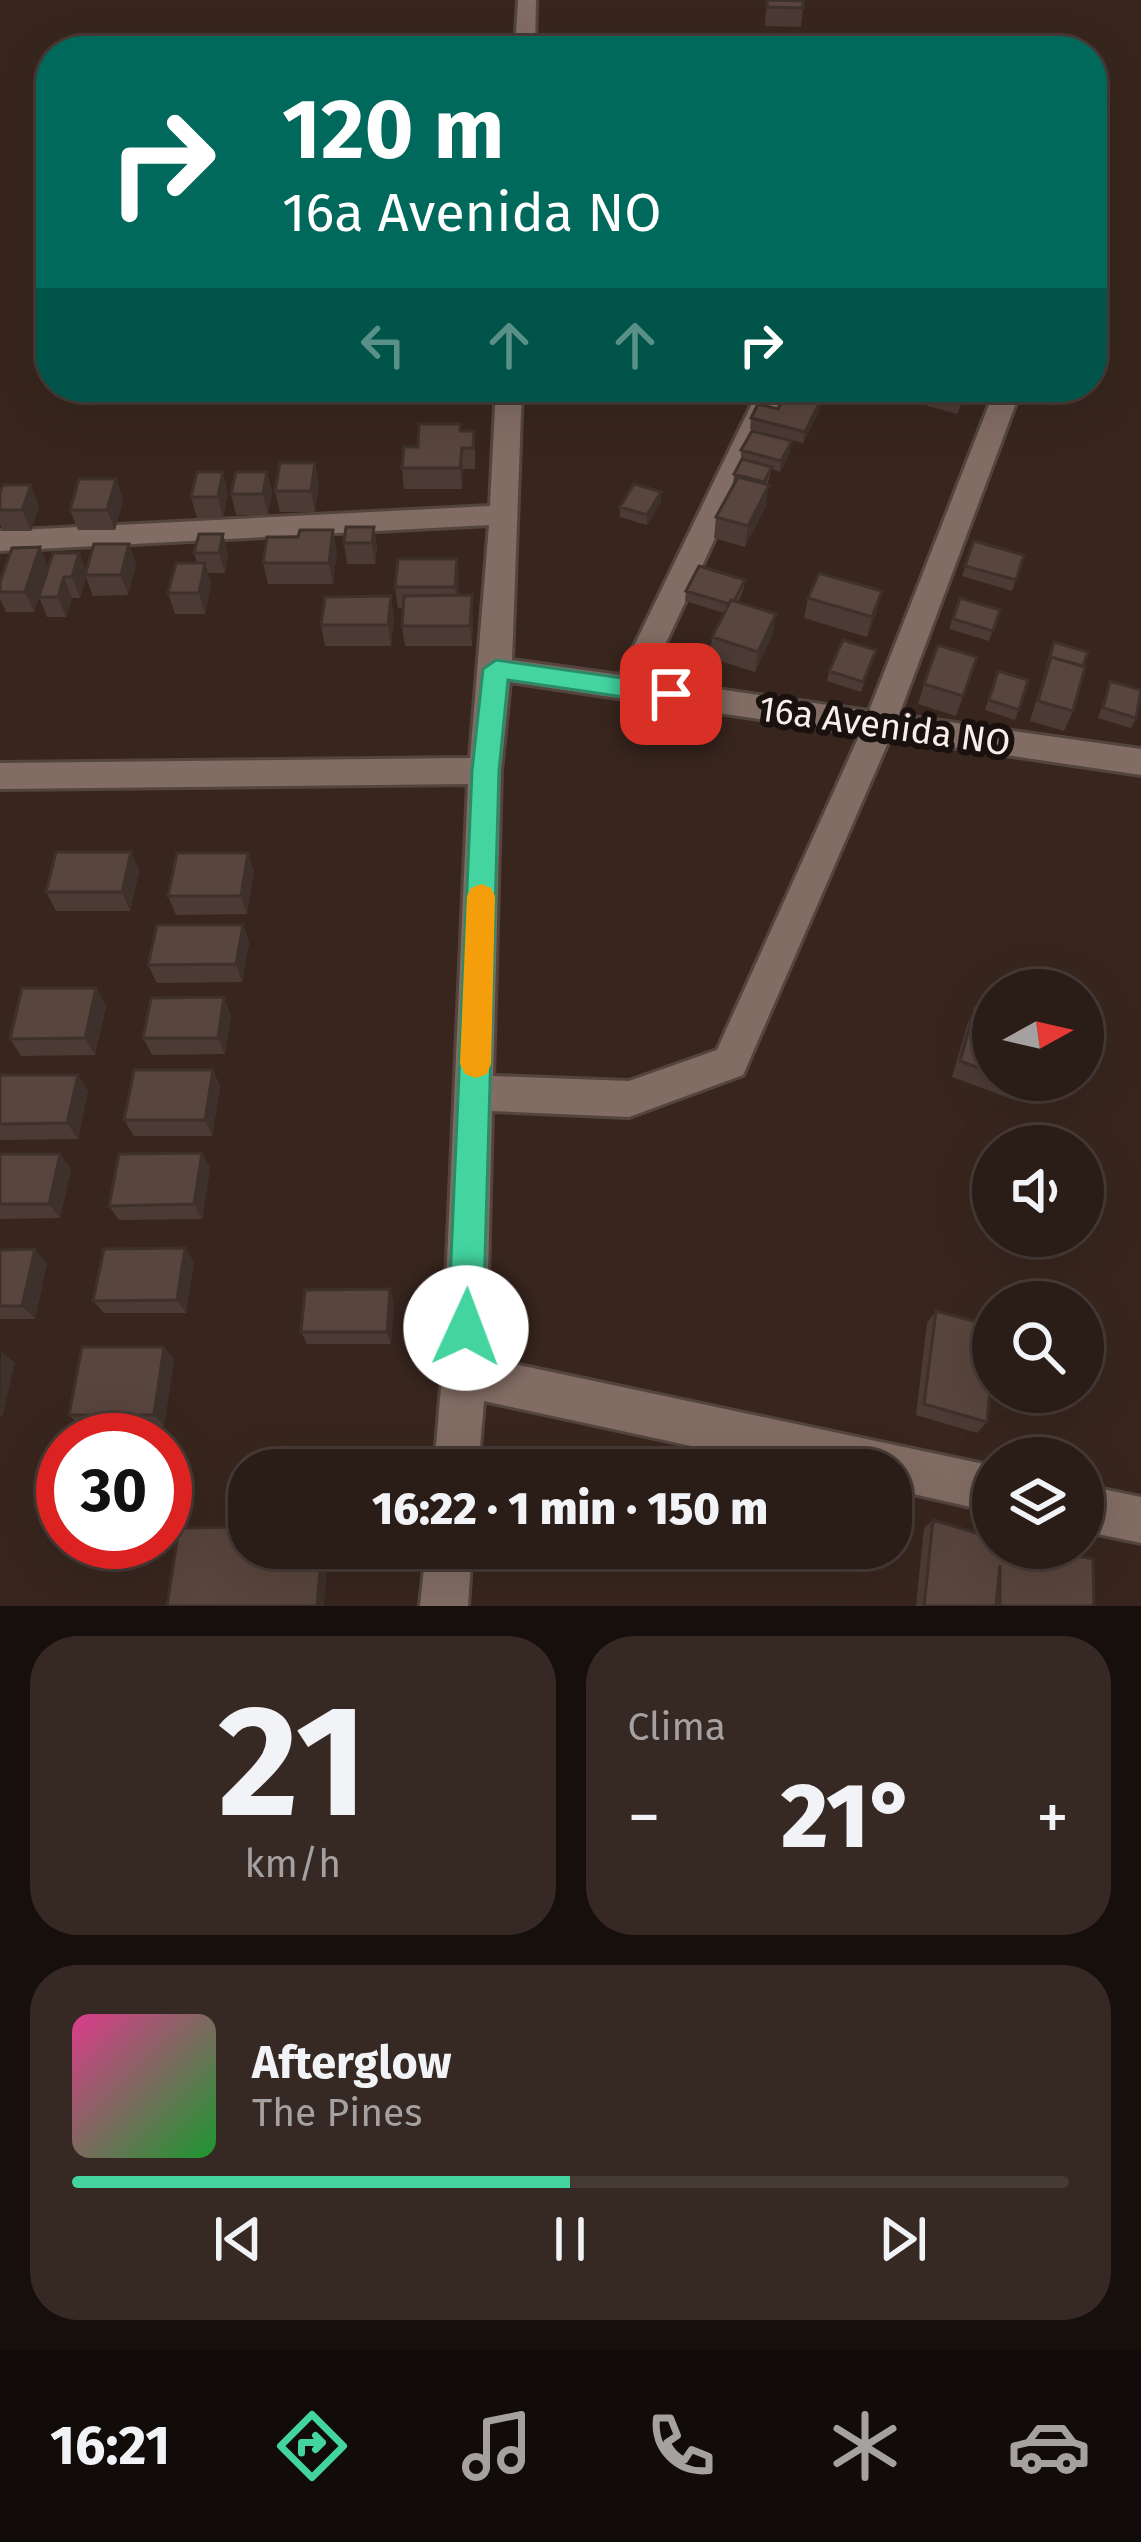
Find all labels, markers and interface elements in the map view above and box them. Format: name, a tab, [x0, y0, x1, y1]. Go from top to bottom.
text: 120 m	[282, 79, 504, 180]
icon: right	[84, 84, 240, 240]
text: 16a Avenida NO	[282, 181, 662, 245]
icon: left	[350, 312, 416, 378]
icon: ahead	[476, 312, 542, 378]
icon: ahead	[602, 312, 668, 378]
icon: right	[728, 312, 794, 378]
pin	[620, 643, 722, 745]
icon: arrive	[638, 661, 704, 727]
street label: 16a Avenida NO	[756, 687, 1013, 765]
north arrow	[972, 969, 1104, 1101]
map controls	[972, 969, 1104, 1569]
button: sound	[972, 1125, 1104, 1257]
position arrow	[403, 1265, 529, 1391]
button: search	[972, 1281, 1104, 1413]
speed limit sign: 30	[36, 1413, 192, 1569]
button: layers	[972, 1437, 1104, 1569]
text: 16:22 · 1 min · 150 m	[372, 1482, 768, 1536]
text: 21	[218, 1669, 368, 1856]
text: Clima	[628, 1704, 726, 1750]
text: 21°	[781, 1763, 916, 1871]
text: −	[628, 1778, 661, 1857]
text: +	[1036, 1778, 1069, 1857]
text: km/h	[244, 1841, 341, 1887]
text: Afterglow	[252, 2036, 451, 2090]
text: The Pines	[252, 2090, 423, 2136]
icon: previous	[205, 2206, 271, 2272]
icon: pause	[537, 2206, 603, 2272]
icon: next	[870, 2206, 936, 2272]
icon: directions	[270, 2404, 354, 2488]
icon: music	[455, 2404, 539, 2488]
icon: phone	[639, 2404, 723, 2488]
icon: climate	[823, 2404, 907, 2488]
icon: car	[1007, 2404, 1091, 2488]
text: 16:21	[50, 2414, 170, 2478]

